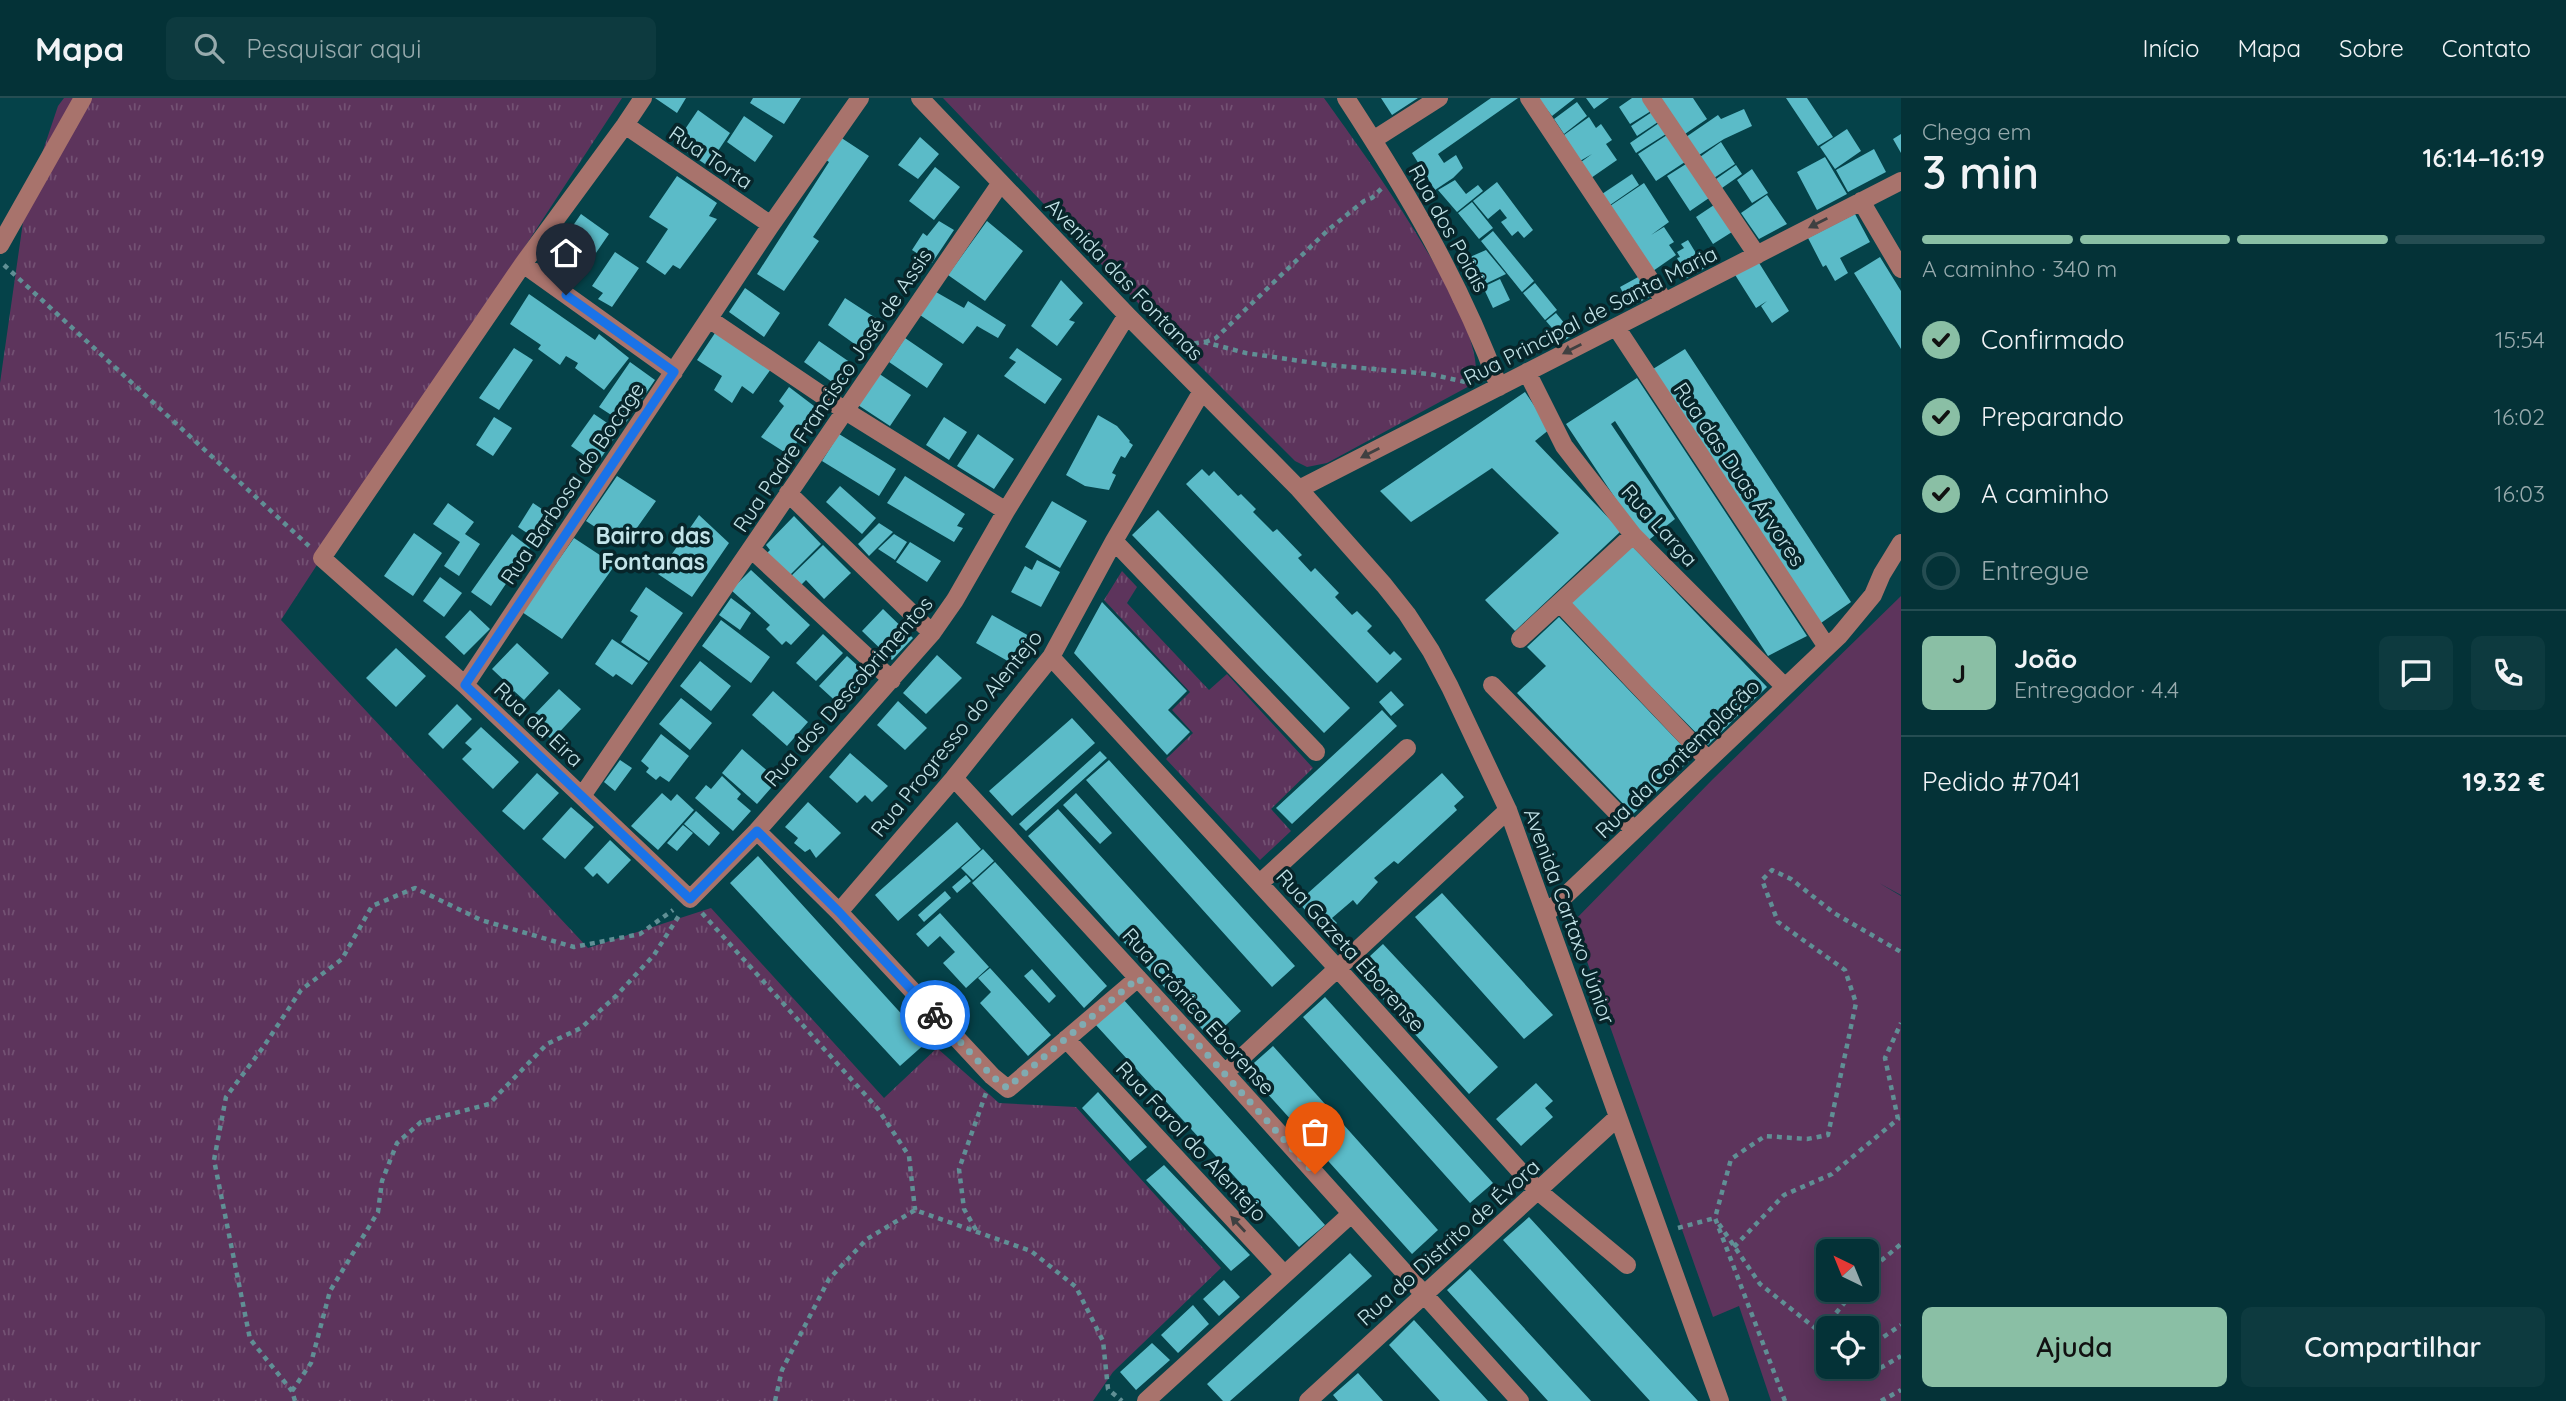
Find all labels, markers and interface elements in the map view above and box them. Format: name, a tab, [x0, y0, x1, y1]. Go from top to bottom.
search box	[166, 17, 656, 80]
text: Mapa	[35, 28, 124, 69]
icon: search	[190, 29, 228, 67]
text: Pesquisar aqui	[246, 32, 422, 65]
text: Início	[2142, 33, 2199, 63]
text: Mapa	[2237, 33, 2301, 63]
text: Sobre	[2339, 33, 2404, 63]
text: Contato	[2442, 33, 2531, 63]
text: Chega em	[1922, 117, 2031, 146]
street label: Rua Torta	[664, 120, 758, 194]
text: 16:14–16:19	[2422, 141, 2545, 174]
text: 3 min	[1922, 143, 2039, 201]
street label: Rua dos Poiais	[1403, 160, 1495, 296]
street label: Avenida das Fontanas	[1041, 192, 1209, 366]
one-way arrow	[1808, 217, 1828, 229]
pin	[536, 223, 596, 295]
icon: home	[547, 234, 585, 272]
street label: Rua Principal de Santa Maria	[1459, 240, 1721, 390]
street label: Rua Padre Francisco José de Assis	[727, 243, 937, 537]
text: A caminho · 340 m	[1922, 254, 2117, 283]
icon: check	[1922, 321, 1960, 359]
text: Confirmado	[1981, 323, 2125, 356]
text: 15:54	[2495, 325, 2545, 354]
one-way arrow	[1562, 344, 1582, 355]
street label: Rua Barbosa do Bocage	[495, 377, 649, 589]
street label: Rua das Duas Árvores	[1669, 377, 1811, 571]
icon: check	[1922, 398, 1960, 436]
text: Preparando	[1981, 400, 2124, 433]
text: 16:02	[2493, 402, 2545, 431]
one-way arrow	[1360, 447, 1380, 459]
icon: check	[1922, 475, 1960, 513]
text: A caminho	[1981, 477, 2109, 510]
street label: Rua Larga	[1616, 479, 1704, 571]
text: 16:03	[2494, 479, 2545, 508]
district label: Bairro das Fontanas	[595, 521, 711, 576]
text: Entregue	[1981, 554, 2089, 587]
street label: Rua dos Descobrimentos	[758, 590, 938, 792]
street label: Rua Progresso do Alentejo	[865, 624, 1047, 842]
button: chat	[2379, 636, 2453, 710]
button: phone	[2471, 636, 2545, 710]
text: João	[2014, 642, 2077, 675]
text: J	[1952, 657, 1966, 690]
street label: Rua da Contemplação	[1589, 673, 1765, 843]
text: Entregador · 4.4	[2014, 675, 2179, 704]
street label: Rua da Eira	[489, 676, 589, 772]
text: Pedido #7041	[1922, 765, 2081, 798]
text: 19.32 €	[2462, 765, 2545, 798]
street label: Avenida Cartaxo Júnior	[1519, 805, 1621, 1027]
street label: Rua Gazeta Eborense	[1271, 863, 1431, 1037]
street label: Rua Crónica Eborense	[1117, 922, 1281, 1100]
courier	[900, 980, 970, 1050]
icon: bike	[916, 996, 954, 1034]
street label: Rua Farol do Alentejo	[1111, 1055, 1273, 1227]
pin	[1285, 1102, 1345, 1174]
icon: bag	[1296, 1113, 1334, 1151]
street label: Rua do Distrito de Évora	[1351, 1153, 1545, 1331]
one-way arrow	[1230, 1216, 1246, 1233]
north arrow	[1816, 1239, 1880, 1302]
map controls	[1816, 1239, 1879, 1379]
button: Ajuda	[1922, 1307, 2227, 1387]
button: Compartilhar	[2241, 1307, 2545, 1387]
button: locate	[1816, 1316, 1879, 1379]

